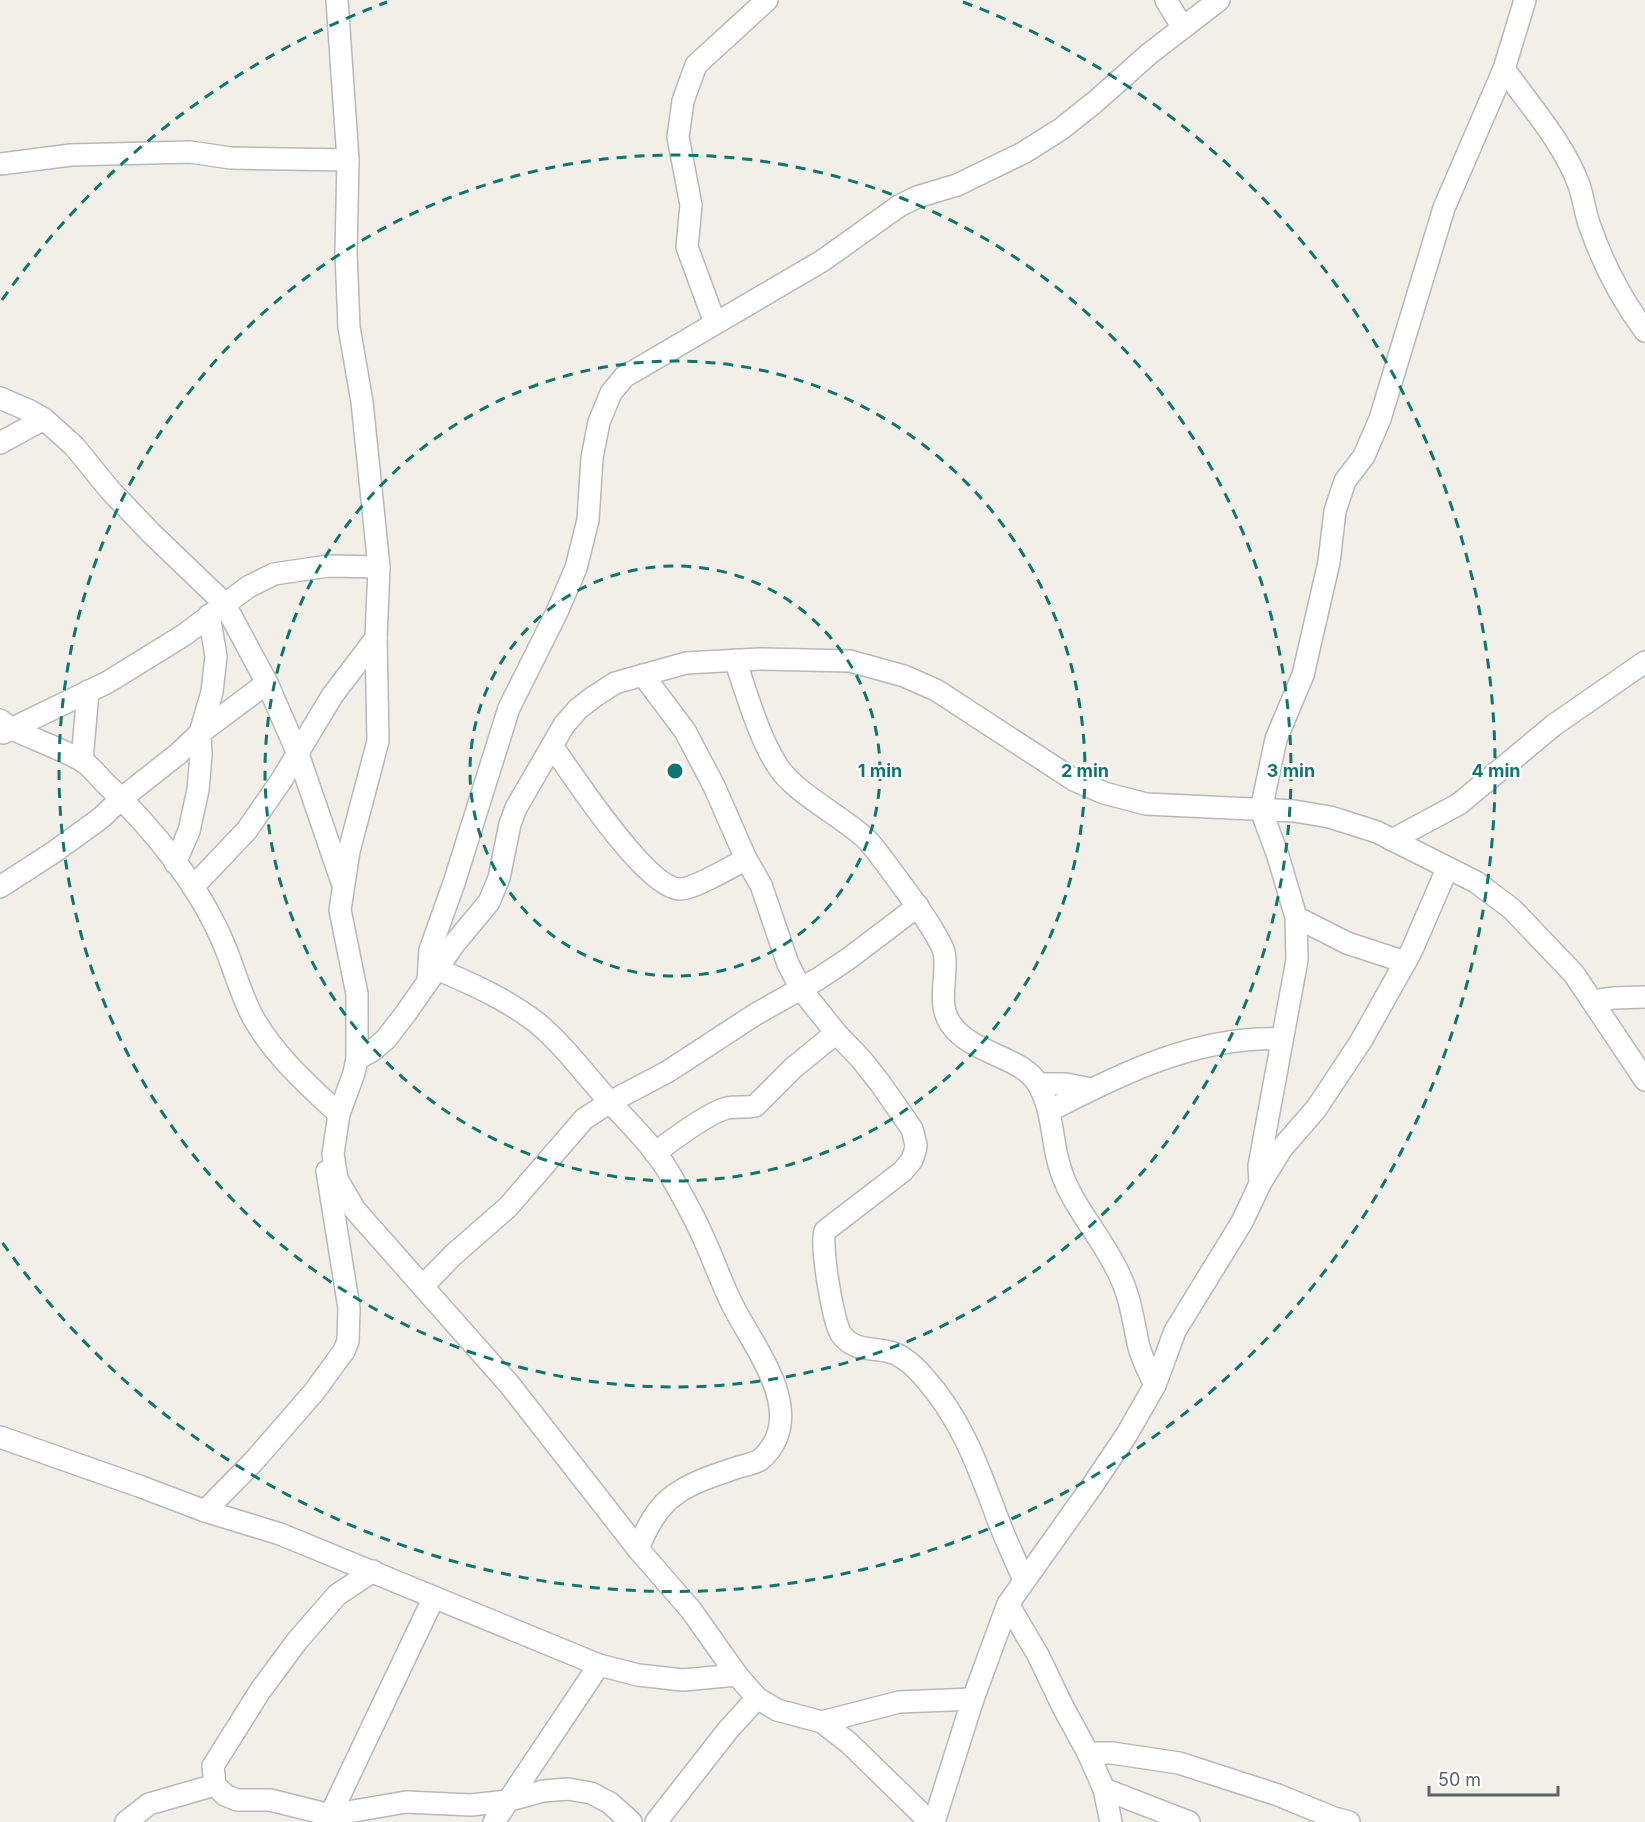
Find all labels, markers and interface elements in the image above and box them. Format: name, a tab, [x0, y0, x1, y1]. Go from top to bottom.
text: 1 min	[858, 760, 902, 781]
text: 2 min	[1061, 760, 1109, 781]
text: 3 min	[1267, 760, 1315, 781]
text: 4 min	[1472, 760, 1520, 781]
centre of rings	[665, 761, 685, 781]
scale bar	[1429, 1759, 1558, 1797]
text: 50 m	[1438, 1769, 1481, 1790]

